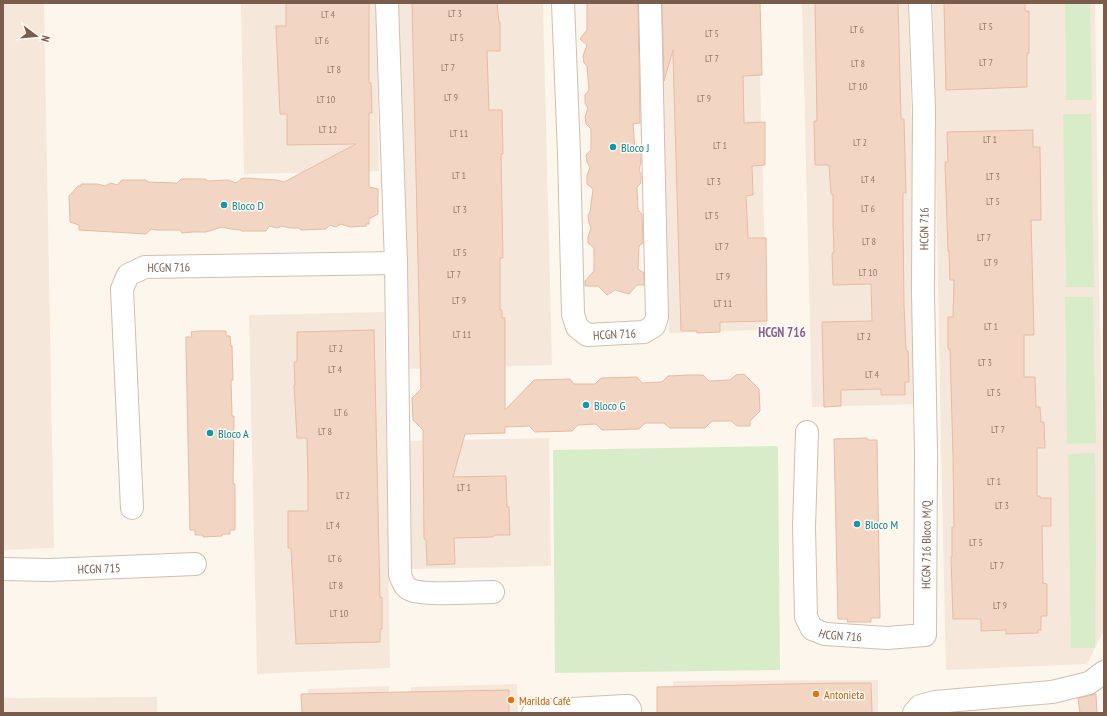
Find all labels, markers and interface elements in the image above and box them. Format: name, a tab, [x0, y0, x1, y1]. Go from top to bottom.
house number: LT 3	[448, 7, 462, 20]
house number: LT 4	[321, 8, 335, 21]
north arrow	[16, 16, 56, 56]
house number: LT 5	[979, 20, 993, 33]
house number: LT 6	[850, 23, 864, 36]
house number: LT 5	[705, 27, 719, 40]
house number: LT 5	[450, 31, 464, 44]
text: N	[38, 34, 53, 44]
house number: LT 6	[315, 34, 329, 47]
house number: LT 7	[705, 52, 719, 65]
house number: LT 7	[979, 56, 993, 69]
house number: LT 8	[851, 57, 865, 70]
house number: LT 7	[441, 61, 455, 74]
house number: LT 8	[327, 63, 341, 76]
house number: LT 10	[849, 80, 868, 93]
house number: LT 9	[444, 91, 458, 104]
house number: LT 9	[697, 92, 711, 105]
house number: LT 10	[317, 93, 336, 106]
house number: LT 12	[319, 123, 337, 136]
house number: LT 11	[450, 127, 468, 140]
house number: LT 1	[983, 133, 997, 146]
house number: LT 2	[853, 136, 867, 149]
house number: LT 1	[713, 139, 727, 152]
place label: Bloco J	[621, 140, 649, 155]
marker: Bloco J	[608, 142, 618, 152]
house number: LT 1	[452, 169, 466, 182]
house number: LT 3	[986, 170, 1000, 183]
house number: LT 4	[861, 173, 875, 186]
house number: LT 3	[707, 175, 721, 188]
house number: LT 5	[986, 195, 1000, 208]
place label: Bloco D	[232, 198, 264, 213]
marker: Bloco D	[219, 200, 229, 210]
house number: LT 6	[861, 202, 875, 215]
house number: LT 3	[453, 203, 467, 216]
street label: HCGN 716	[916, 207, 931, 250]
house number: LT 5	[705, 209, 719, 222]
house number: LT 7	[977, 231, 991, 244]
house number: LT 8	[862, 235, 876, 248]
house number: LT 7	[715, 240, 729, 253]
house number: LT 5	[453, 246, 467, 259]
house number: LT 9	[984, 256, 998, 269]
street label: HCGN 716	[147, 259, 190, 274]
house number: LT 10	[859, 266, 878, 279]
house number: LT 7	[447, 268, 461, 281]
house number: LT 9	[716, 270, 730, 283]
house number: LT 9	[452, 294, 466, 307]
house number: LT 11	[714, 297, 732, 310]
house number: LT 1	[984, 320, 998, 333]
district label: HCGN 716	[758, 324, 806, 341]
street label: HCGN 716	[593, 325, 636, 342]
house number: LT 11	[453, 328, 471, 341]
house number: LT 2	[857, 330, 871, 343]
house number: LT 2	[329, 342, 343, 355]
house number: LT 3	[978, 356, 992, 369]
house number: LT 4	[328, 363, 342, 376]
house number: LT 4	[865, 368, 879, 381]
house number: LT 5	[987, 386, 1001, 399]
place label: Bloco G	[594, 398, 625, 413]
marker: Bloco G	[581, 400, 591, 410]
house number: LT 6	[334, 406, 348, 419]
house number: LT 7	[991, 423, 1005, 436]
house number: LT 8	[318, 425, 332, 438]
place label: Bloco A	[218, 426, 249, 441]
marker: Bloco A	[205, 428, 215, 438]
house number: LT 1	[987, 475, 1001, 488]
house number: LT 1	[457, 481, 471, 494]
house number: LT 2	[336, 489, 350, 502]
house number: LT 3	[995, 499, 1009, 512]
street label: HCGN 716 Bloco M/Q	[918, 500, 933, 589]
place label: Bloco M	[865, 517, 898, 532]
house number: LT 4	[326, 519, 340, 532]
marker: Bloco M	[852, 519, 862, 529]
house number: LT 5	[969, 536, 983, 549]
house number: LT 6	[328, 552, 342, 565]
house number: LT 7	[990, 559, 1004, 572]
street label: HCGN 715	[77, 560, 121, 576]
house number: LT 8	[329, 579, 343, 592]
house number: LT 9	[993, 599, 1007, 612]
house number: LT 10	[330, 607, 349, 620]
street label: HCGN 716	[817, 625, 862, 644]
place label: Antonieta	[824, 687, 864, 702]
marker: Antonieta	[811, 689, 821, 699]
place label: Marilda Café	[519, 693, 571, 708]
marker: Marilda Café	[506, 695, 516, 705]

